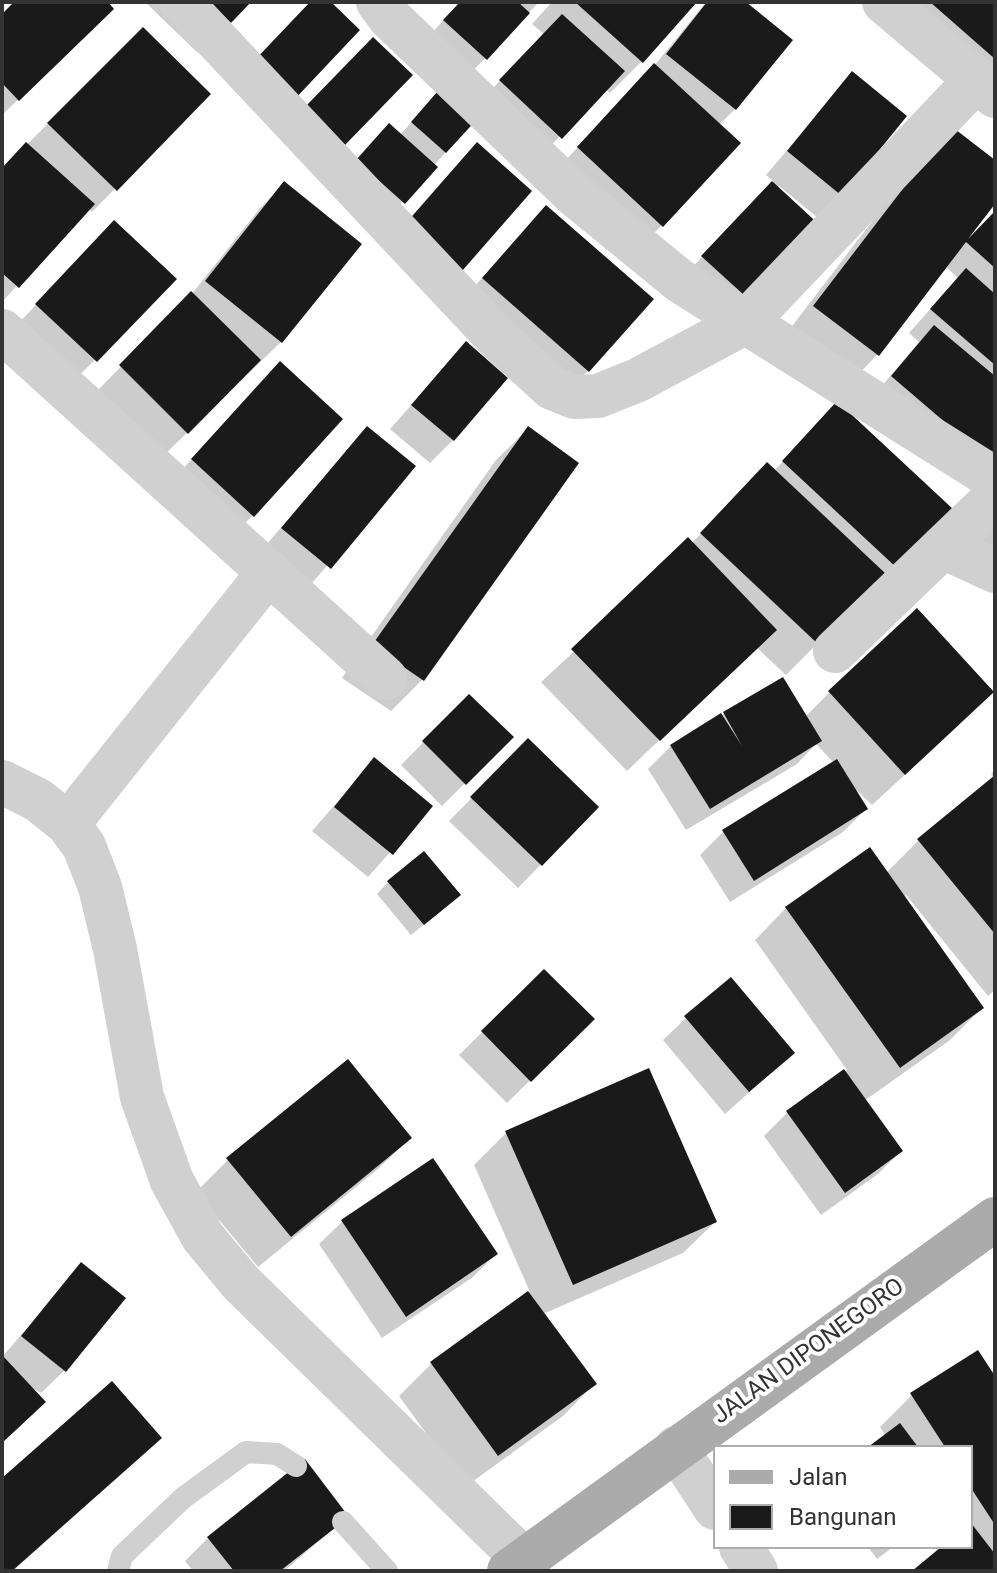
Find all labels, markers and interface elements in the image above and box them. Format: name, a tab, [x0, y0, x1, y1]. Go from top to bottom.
street label: JALAN DIPONEGORO	[708, 1273, 910, 1431]
legend	[713, 1445, 973, 1549]
text: Jalan	[789, 1463, 847, 1491]
text: Bangunan	[789, 1503, 897, 1531]

